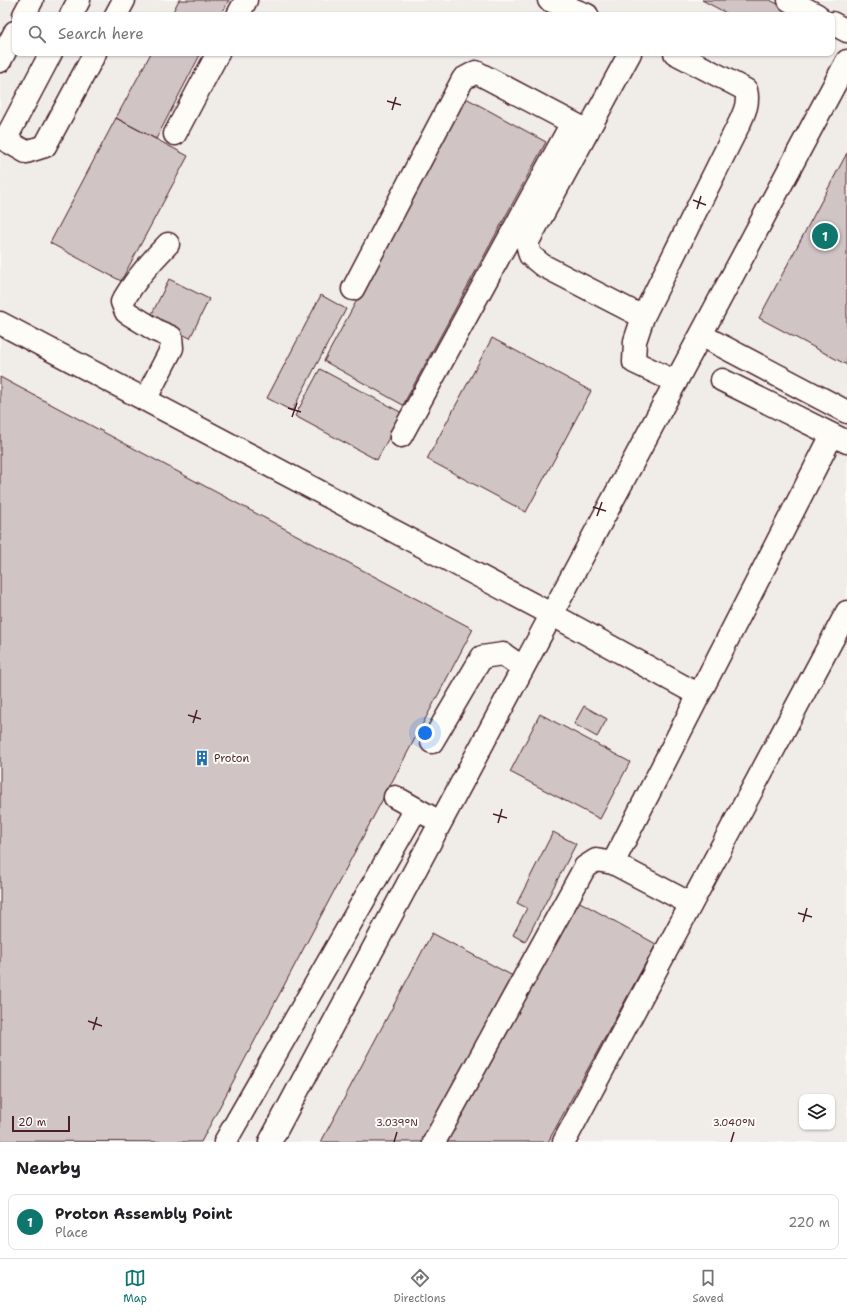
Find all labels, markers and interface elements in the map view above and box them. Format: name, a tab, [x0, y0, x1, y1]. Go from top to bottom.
search box	[12, 12, 835, 56]
icon: search	[26, 23, 48, 45]
text: Search here	[58, 24, 144, 44]
pin: 1	[812, 221, 838, 251]
your location	[415, 723, 435, 743]
building icon: Proton	[193, 749, 211, 767]
place label: Proton	[214, 751, 250, 766]
map controls	[799, 1094, 835, 1130]
button: layers	[799, 1094, 835, 1130]
scale bar	[12, 1114, 70, 1133]
text: 20 m	[18, 1115, 46, 1130]
text: 3.039°N	[376, 1116, 418, 1129]
text: 3.040°N	[713, 1116, 755, 1129]
text: Nearby	[16, 1157, 81, 1179]
text: Proton Assembly Point	[55, 1204, 233, 1224]
text: 1	[27, 1214, 33, 1231]
text: 220 m	[788, 1214, 830, 1231]
text: Place	[55, 1224, 88, 1241]
tab: Map	[123, 1267, 147, 1306]
tab: Directions	[393, 1267, 446, 1306]
tab: Saved	[692, 1267, 724, 1306]

